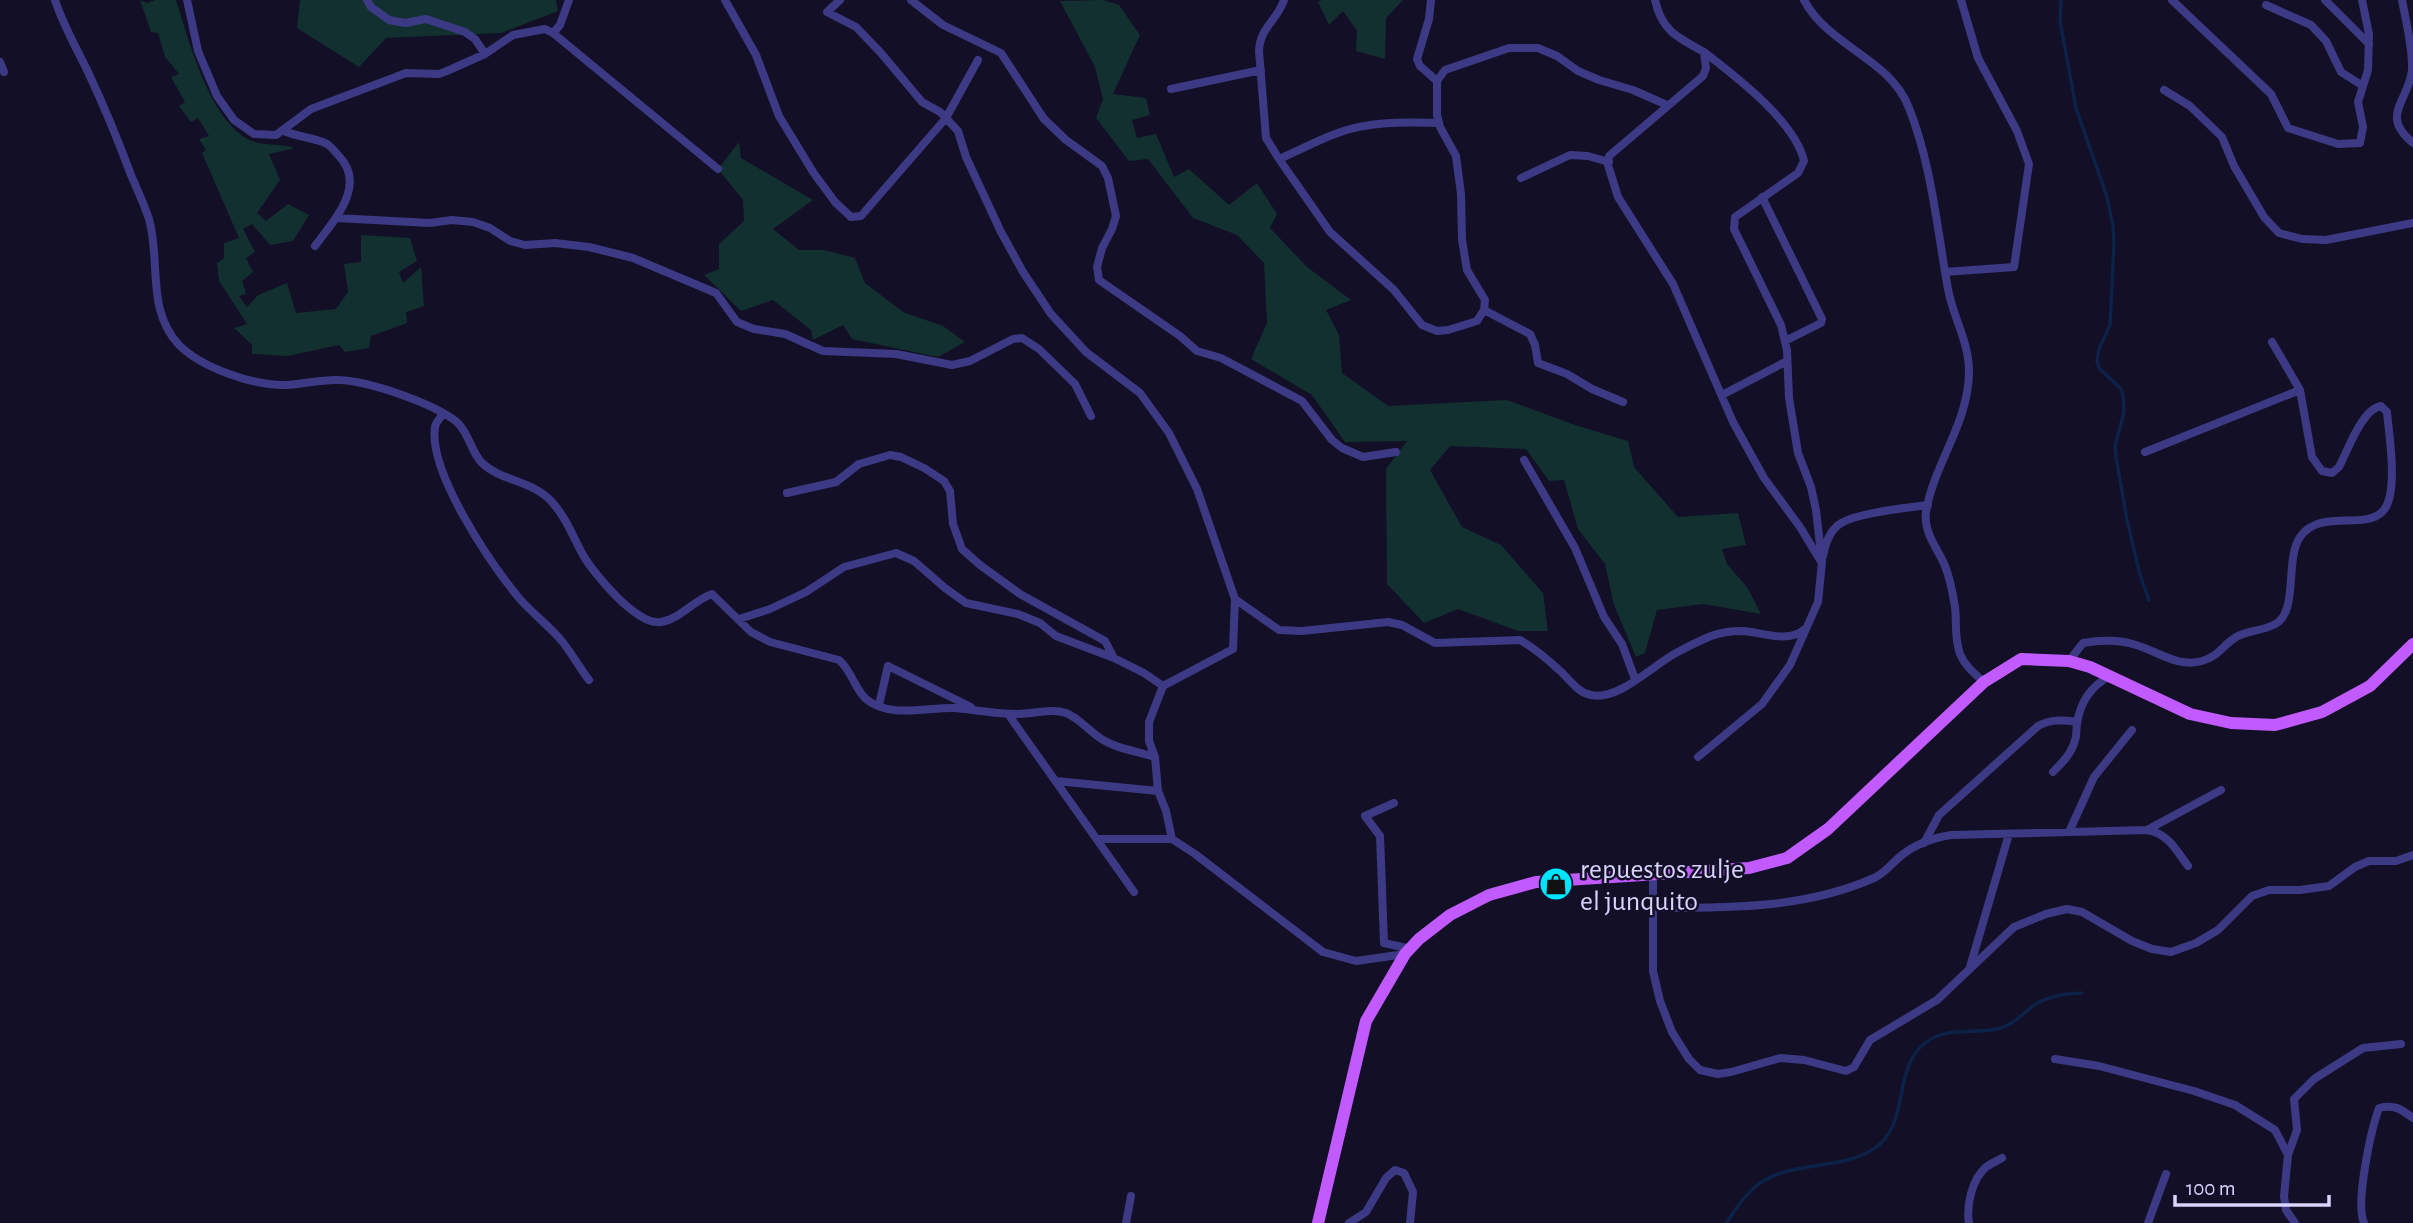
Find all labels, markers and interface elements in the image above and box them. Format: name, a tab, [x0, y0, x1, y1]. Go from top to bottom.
place label: repuestos zulje el junquito	[1580, 856, 1744, 916]
shop icon: repuestos zulje el junquito	[1537, 865, 1575, 903]
scale bar	[2175, 1164, 2329, 1208]
text: 100 m	[2186, 1178, 2236, 1199]

